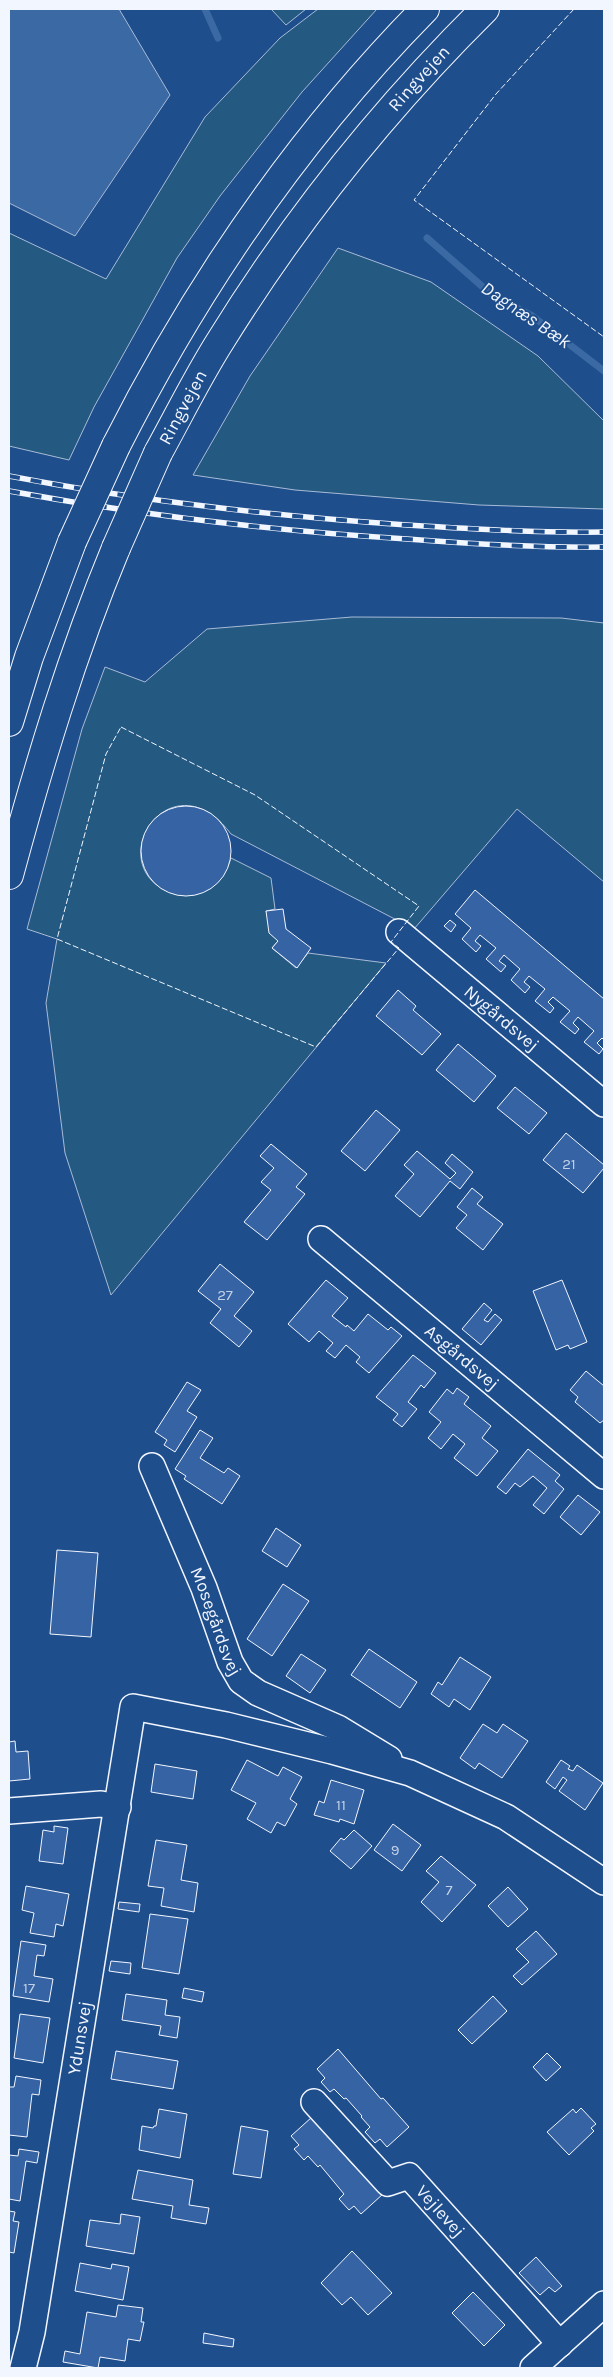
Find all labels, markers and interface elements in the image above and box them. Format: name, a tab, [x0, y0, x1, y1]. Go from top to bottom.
street label: Ringvejen	[383, 41, 454, 116]
water label: Dagnæs Bæk	[477, 277, 575, 353]
street label: Ringvejen	[154, 366, 212, 448]
street label: Nygårdsvej	[460, 980, 544, 1056]
house number: 21	[562, 1155, 576, 1173]
house number: 27	[217, 1286, 233, 1304]
street label: Asgårdsvej	[420, 1320, 504, 1395]
street label: Mosegårdsvej	[185, 1564, 247, 1680]
house number: 11	[336, 1796, 346, 1814]
house number: 9	[391, 1841, 399, 1859]
house number: 7	[445, 1881, 453, 1899]
house number: 17	[23, 1979, 35, 1997]
street label: Ydunsvej	[63, 1999, 96, 2076]
street label: Vejlevej	[411, 2180, 470, 2242]

